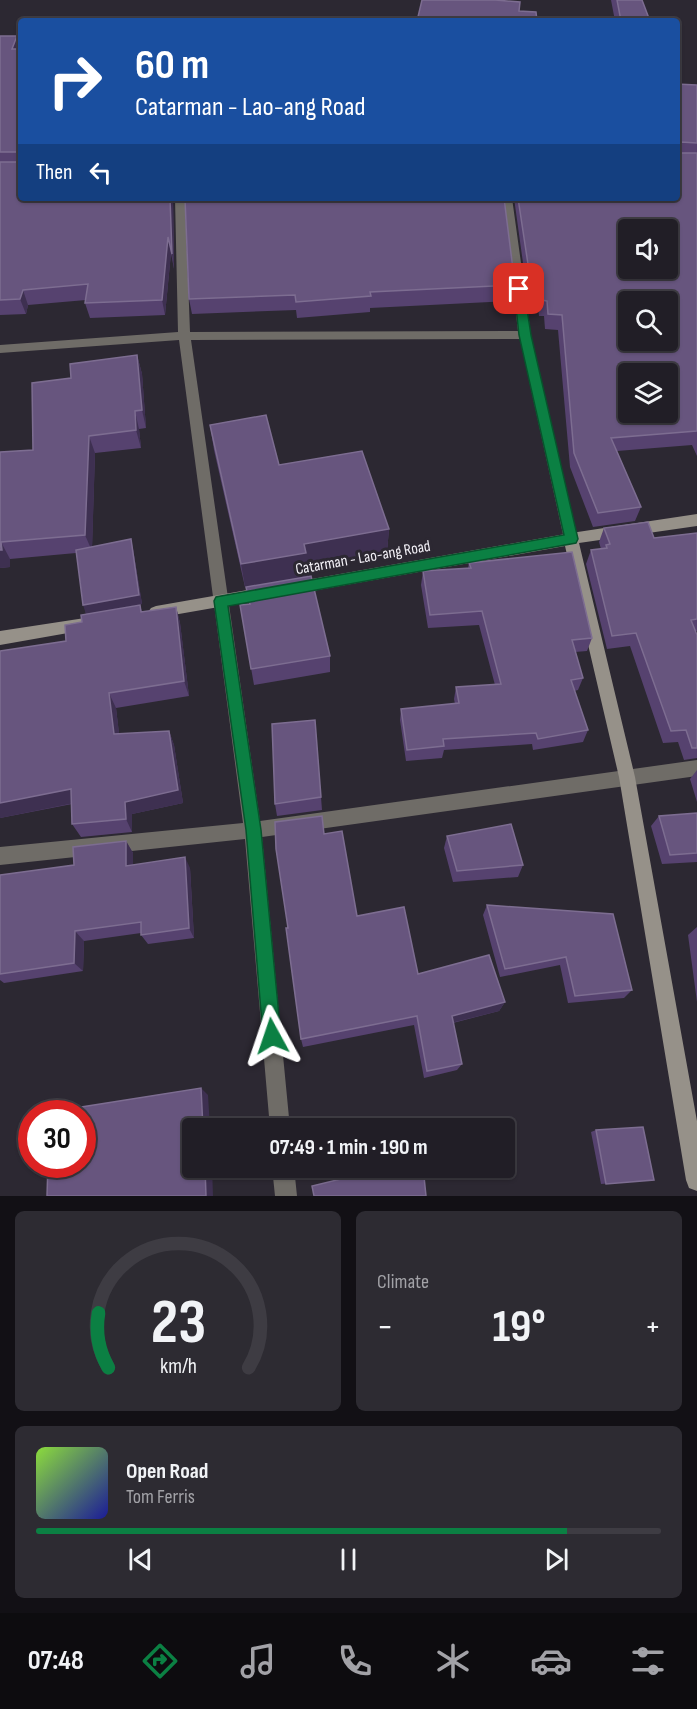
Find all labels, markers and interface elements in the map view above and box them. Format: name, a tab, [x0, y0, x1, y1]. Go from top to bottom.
text: 60 m	[135, 40, 209, 91]
icon: right	[36, 42, 114, 120]
text: Catarman - Lao-ang Road	[135, 91, 366, 123]
icon: left	[84, 156, 117, 189]
text: Then	[36, 159, 72, 186]
map controls	[618, 219, 678, 423]
button: sound	[618, 219, 678, 279]
pin	[493, 263, 544, 314]
icon: arrive	[502, 272, 535, 305]
button: search	[618, 291, 678, 351]
button: layers	[618, 363, 678, 423]
street label: Catarman - Lao-ang Road	[294, 537, 432, 579]
position arrow	[240, 1004, 304, 1068]
speed limit sign: 30	[18, 1100, 96, 1178]
text: 07:49 · 1 min · 190 m	[269, 1134, 428, 1161]
text: Climate	[377, 1270, 429, 1294]
text: 23	[150, 1286, 206, 1361]
text: 19°	[492, 1300, 546, 1355]
text: −	[377, 1307, 393, 1347]
text: +	[645, 1307, 661, 1347]
text: km/h	[159, 1354, 197, 1379]
text: Open Road	[126, 1458, 208, 1485]
text: Tom Ferris	[126, 1485, 195, 1509]
icon: previous	[124, 1543, 157, 1576]
icon: pause	[332, 1543, 365, 1576]
icon: next	[540, 1543, 573, 1576]
icon: directions	[139, 1640, 181, 1682]
icon: music	[237, 1640, 279, 1682]
icon: phone	[334, 1640, 376, 1682]
icon: climate	[432, 1640, 474, 1682]
icon: car	[530, 1640, 572, 1682]
icon: filters	[627, 1640, 669, 1682]
text: 07:48	[28, 1645, 84, 1677]

